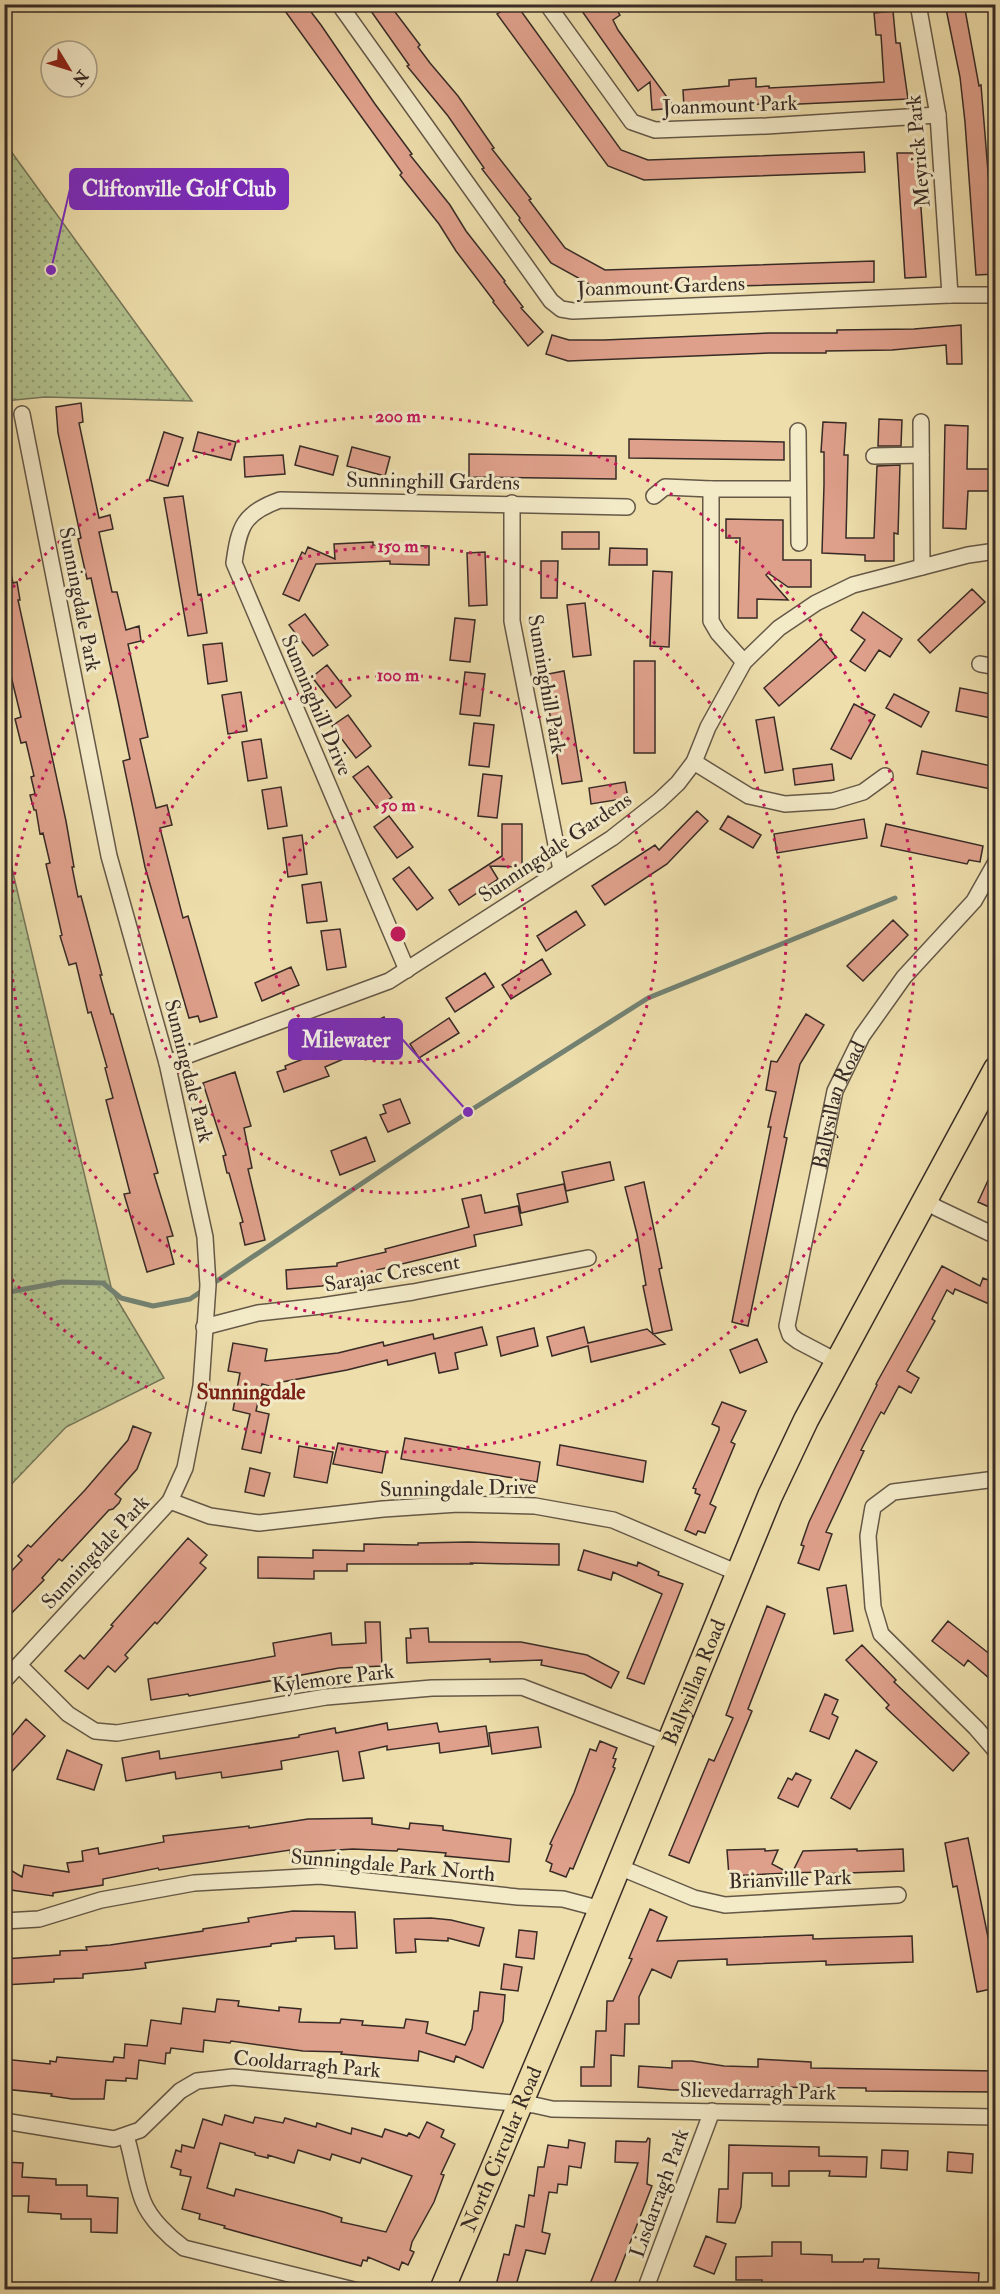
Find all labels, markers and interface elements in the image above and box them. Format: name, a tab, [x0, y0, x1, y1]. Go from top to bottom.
north arrow	[39, 39, 99, 99]
text: N	[67, 65, 93, 90]
street label: Joanmount Park	[661, 90, 798, 121]
street label: Meyrick Park	[900, 94, 937, 208]
callout: Cliftonville Golf Club	[70, 169, 288, 209]
text: Cliftonville Golf Club	[82, 175, 276, 203]
street label: Joanmount Gardens	[576, 270, 745, 303]
text: 200 m	[375, 405, 422, 428]
street label: Sunninghill Gardens	[346, 466, 520, 497]
street label: Sunningdale Park	[52, 525, 107, 674]
text: 150 m	[377, 535, 420, 558]
street label: Sunninghill Park	[521, 612, 572, 756]
street label: Sunninghill Drive	[275, 631, 359, 780]
text: 100 m	[377, 664, 420, 687]
street label: Sunningdale Gardens	[473, 786, 637, 909]
text: 50 m	[381, 794, 416, 817]
centre of rings	[388, 924, 408, 944]
street label: Sunningdale Park	[158, 997, 219, 1145]
callout: Milewater	[289, 1019, 402, 1059]
text: Milewater	[301, 1026, 391, 1054]
street label: Ballysillan Road	[806, 1036, 872, 1172]
street label: Sarajac Crescent	[322, 1248, 462, 1299]
district label: Sunningdale	[197, 1378, 306, 1407]
street label: Sunningdale Drive	[380, 1474, 537, 1503]
street label: Sunningdale Park	[36, 1490, 155, 1615]
street label: Ballysillan Road	[657, 1615, 732, 1749]
street label: Kylemore Park	[271, 1658, 396, 1699]
street label: Sunningdale Park North	[290, 1843, 496, 1888]
street label: Brianville Park	[728, 1864, 852, 1895]
street label: Cooldarragh Park	[232, 2045, 382, 2084]
street label: North Circular Road	[455, 2062, 549, 2236]
street label: Slievedarragh Park	[680, 2077, 836, 2106]
street label: Lisdarragh Park	[624, 2125, 695, 2261]

